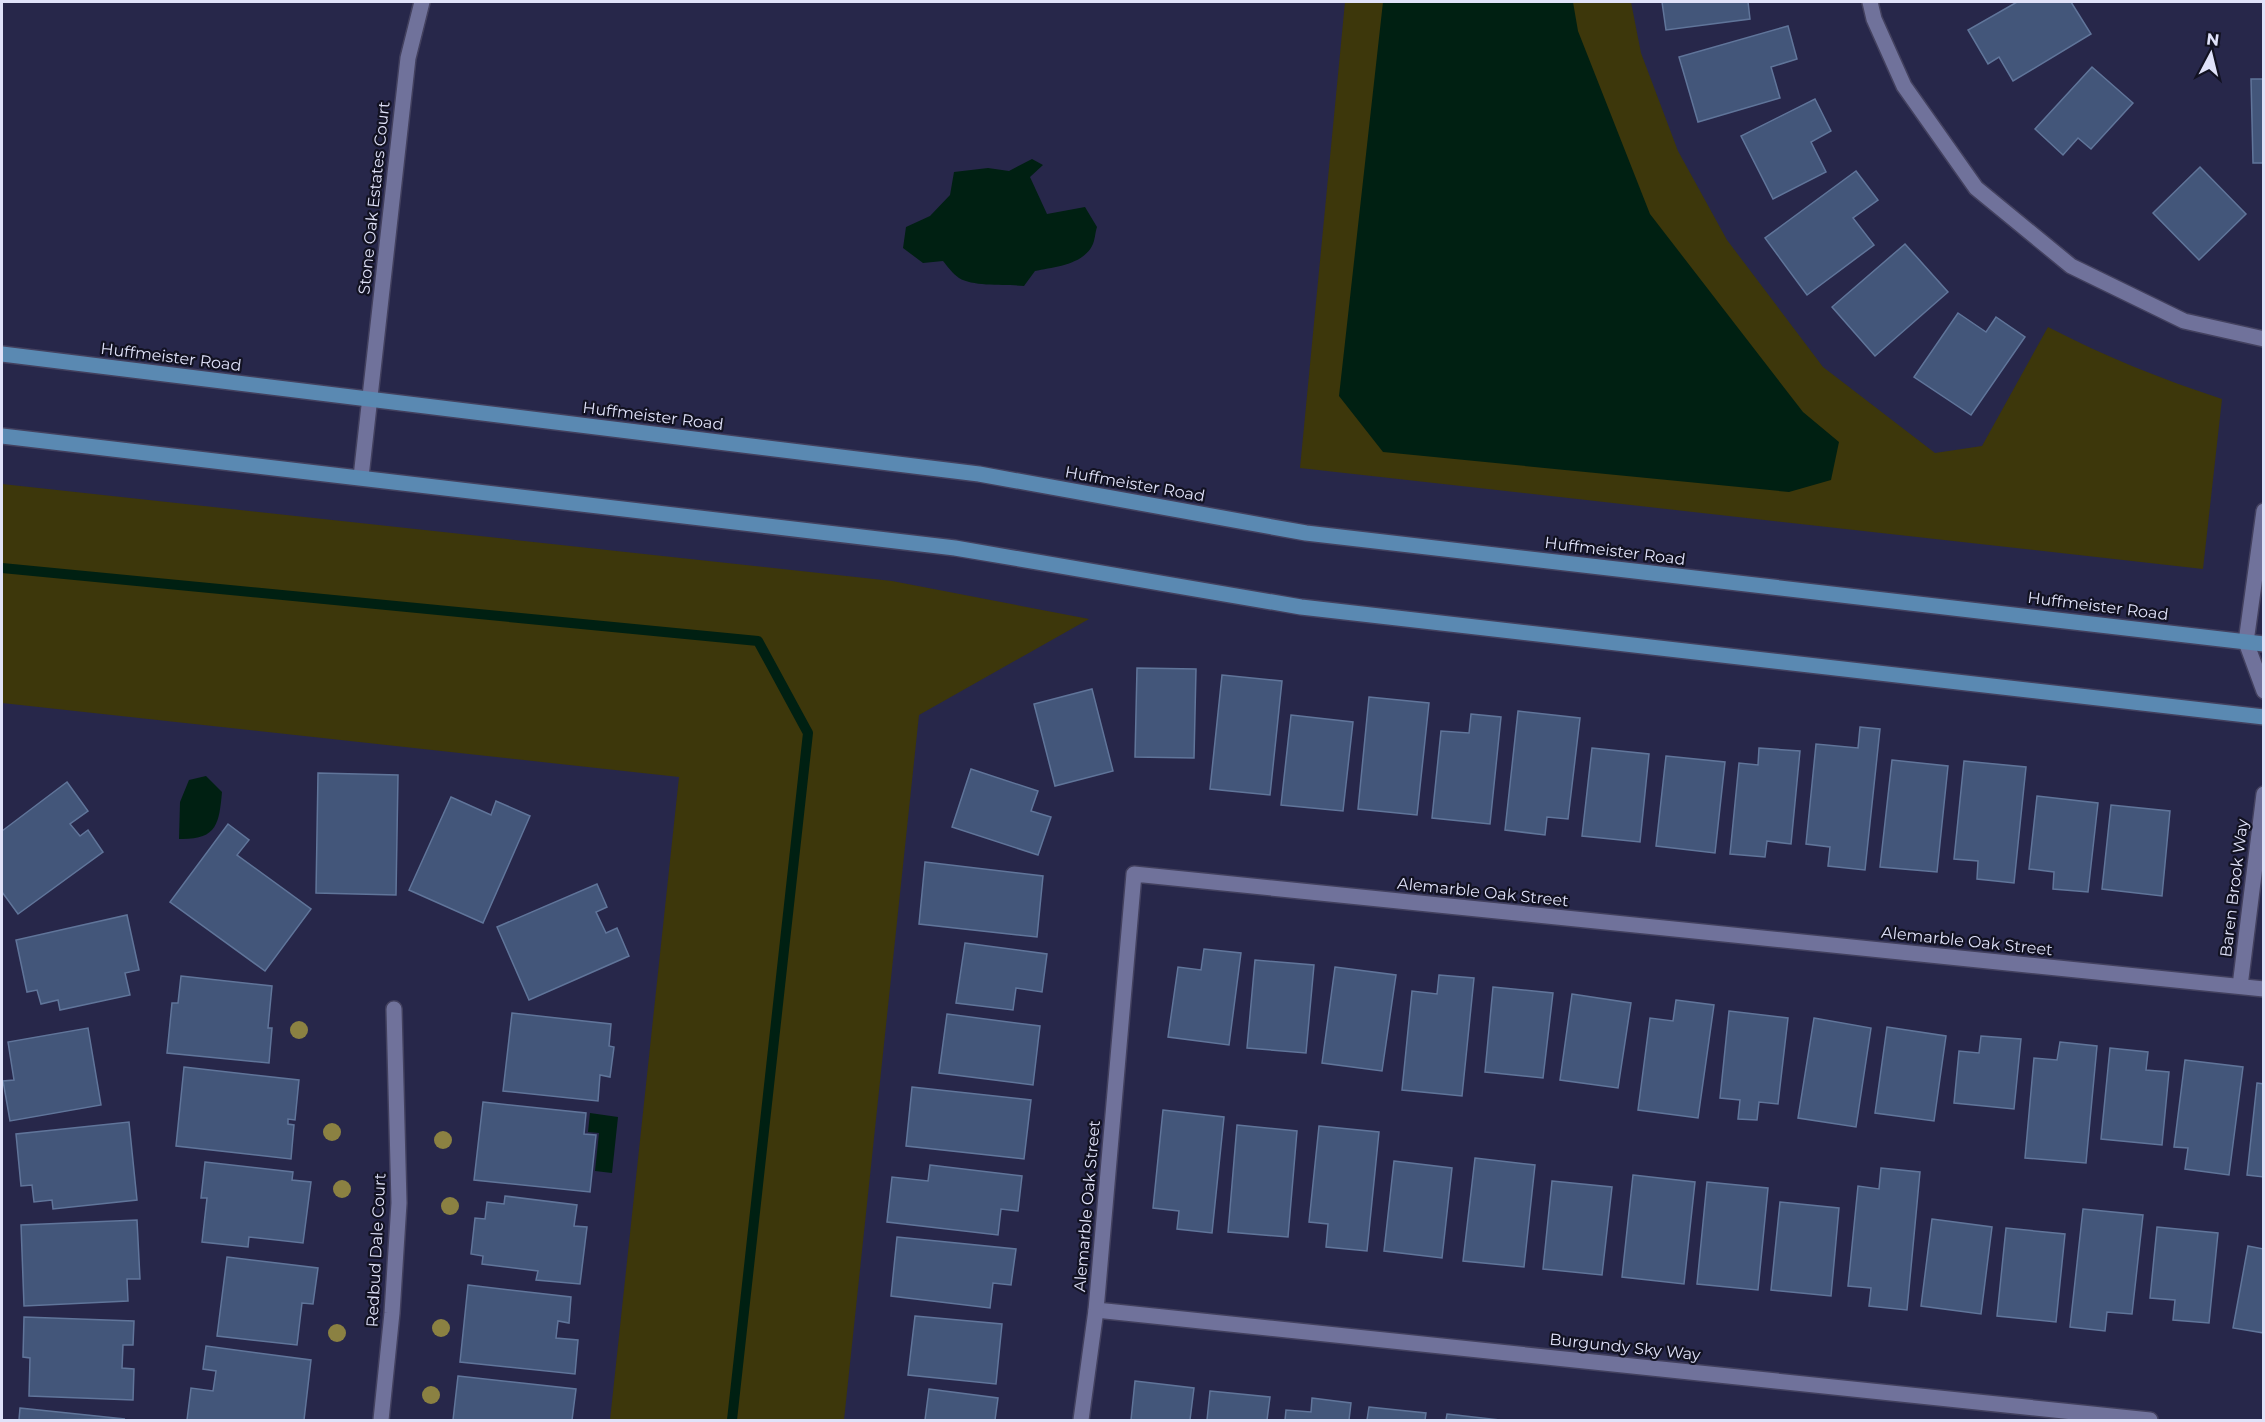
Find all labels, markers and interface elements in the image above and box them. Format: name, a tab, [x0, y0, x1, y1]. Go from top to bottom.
north arrow	[2181, 24, 2241, 84]
text: N	[2205, 29, 2220, 50]
street label: Stone Oak Estates Court	[354, 100, 394, 296]
street label: Huffmeister Road	[100, 339, 242, 375]
street label: Huffmeister Road	[582, 398, 724, 434]
street label: Huffmeister Road	[1064, 462, 1206, 506]
street label: Huffmeister Road	[1544, 533, 1686, 569]
street label: Huffmeister Road	[2027, 588, 2169, 624]
street label: Baren Brook Way	[2216, 817, 2252, 958]
street label: Alemarble Oak Street	[1396, 874, 1570, 910]
street label: Alemarble Oak Street	[1880, 923, 2054, 959]
street label: Alemarble Oak Street	[1070, 1119, 1104, 1293]
street label: Redbud Dale Court	[362, 1172, 390, 1328]
street label: Burgundy Sky Way	[1549, 1330, 1702, 1364]

